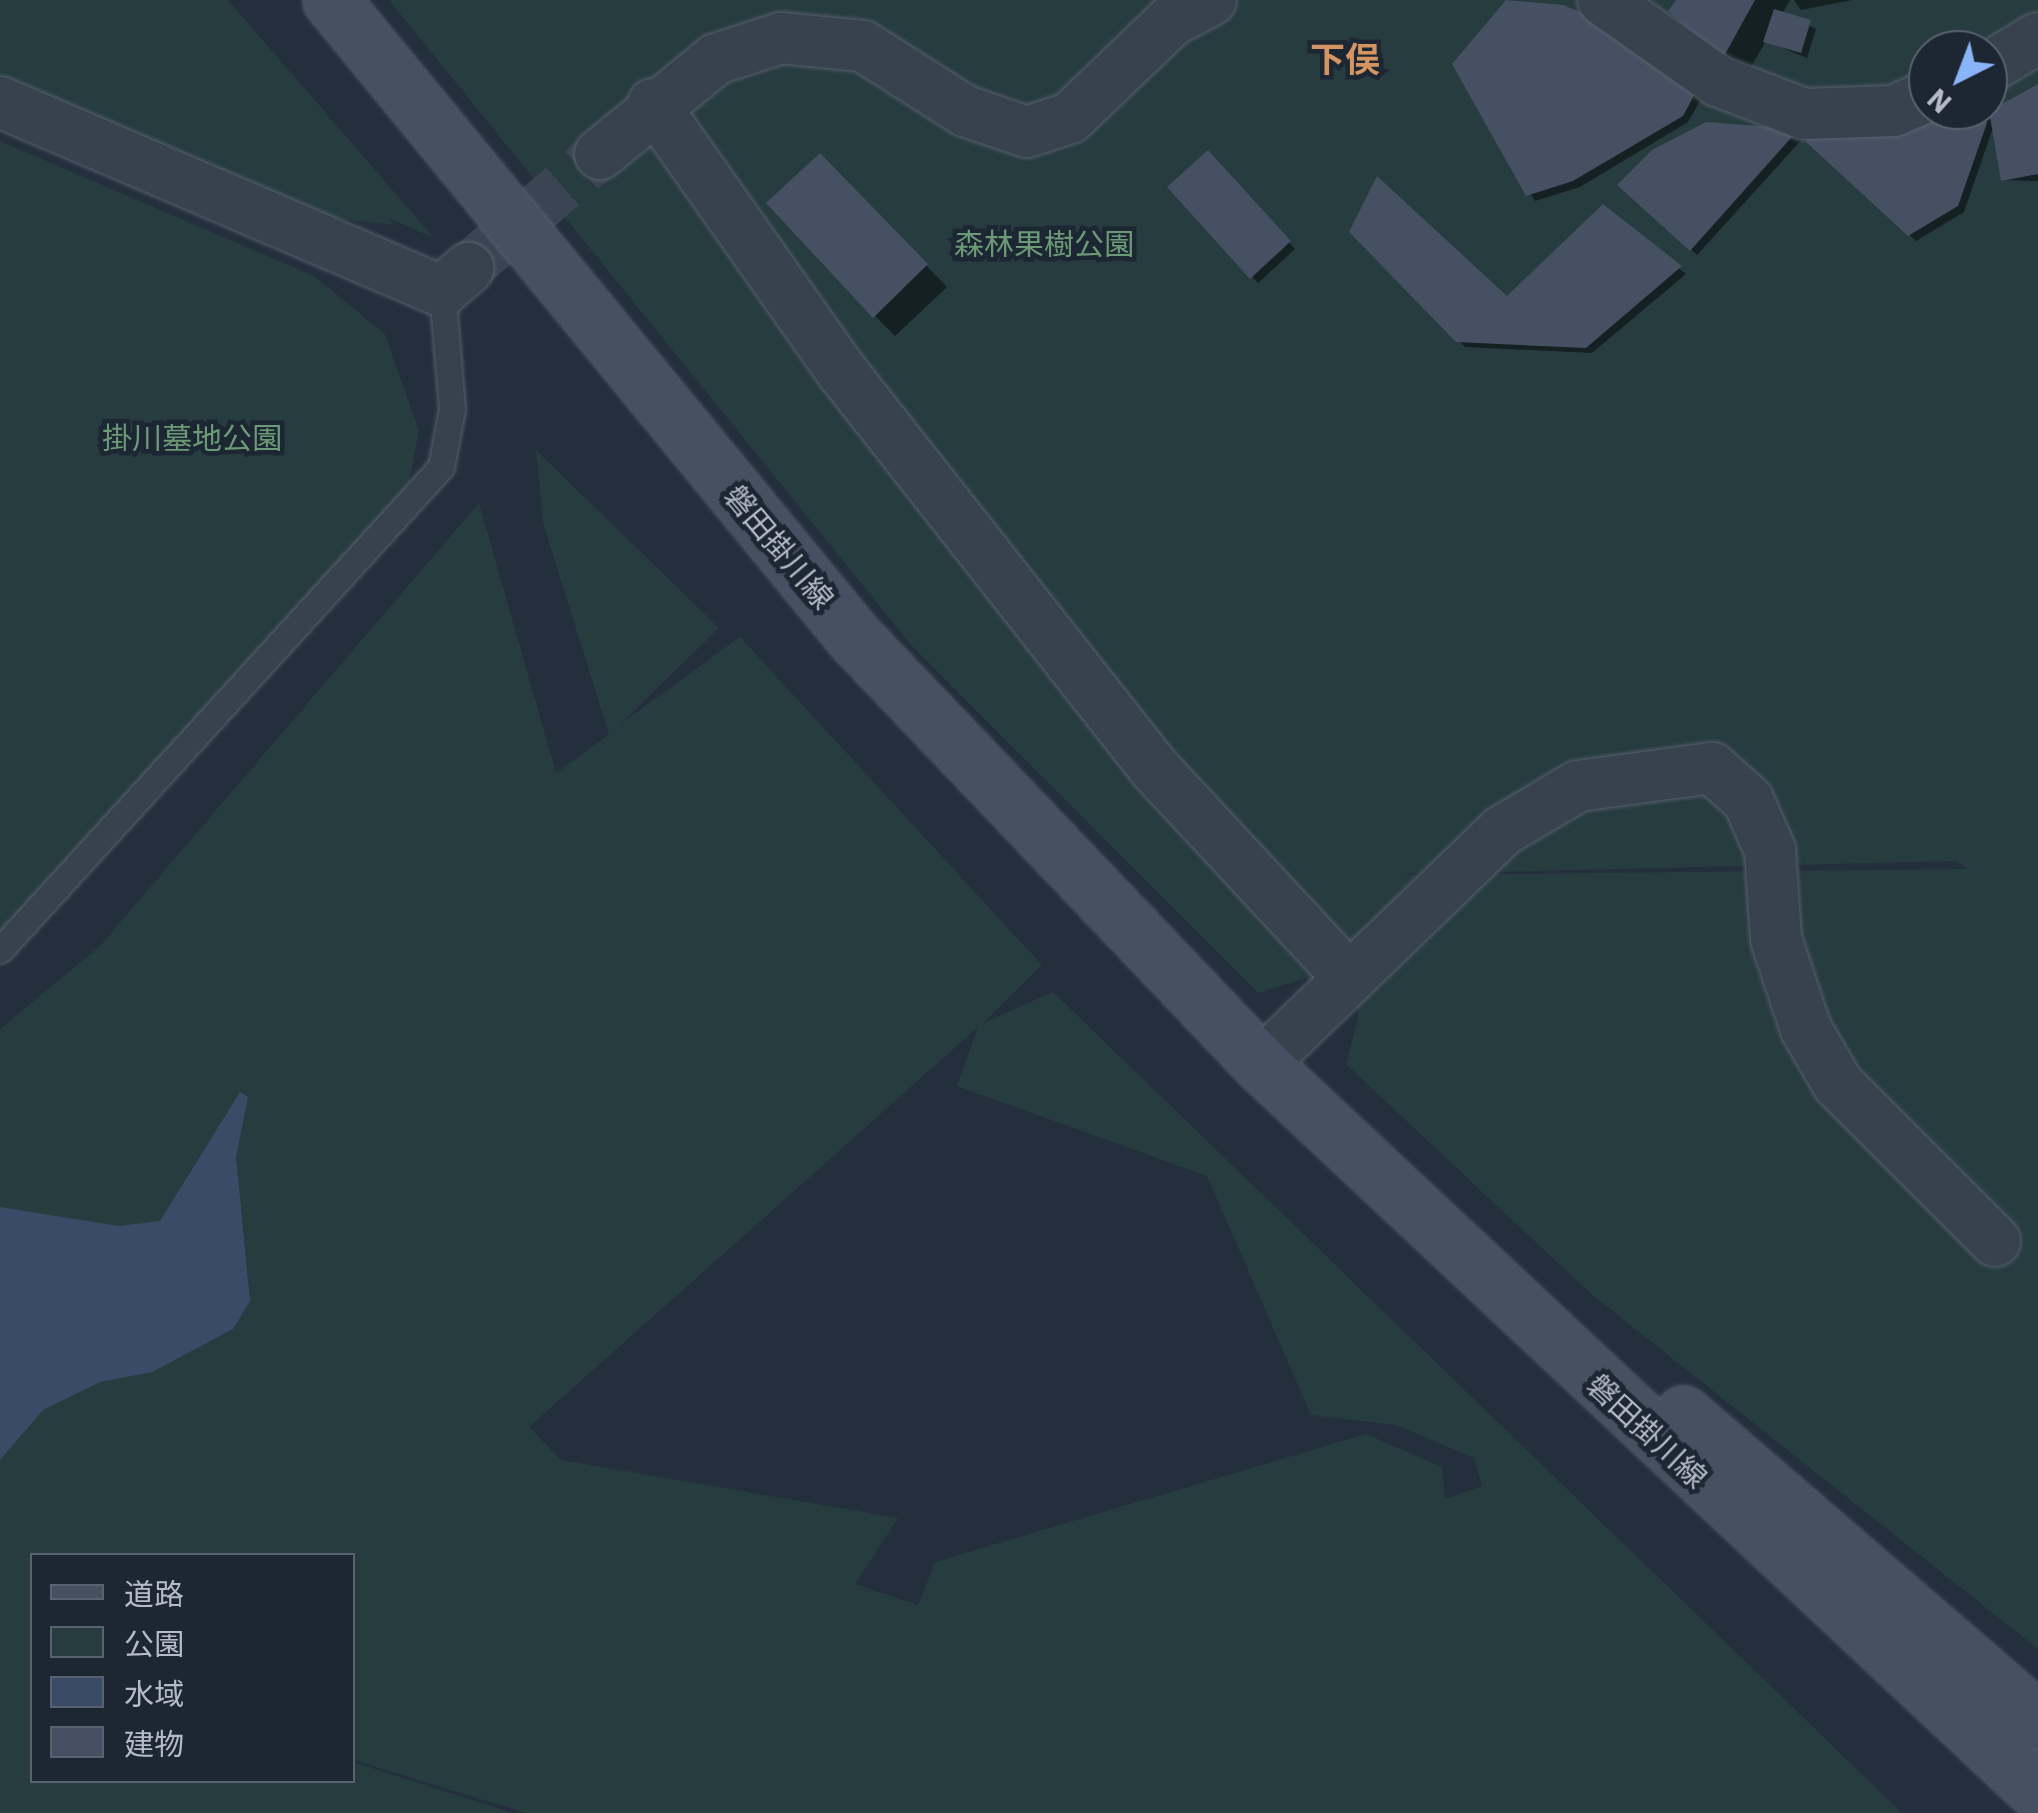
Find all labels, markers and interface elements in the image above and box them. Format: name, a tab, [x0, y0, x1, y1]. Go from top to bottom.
north arrow	[1908, 30, 2008, 130]
district label: 下俣	[1310, 38, 1380, 80]
text: N	[1919, 81, 1959, 122]
park label: 森林果樹公園	[954, 226, 1134, 262]
park label: 掛川墓地公園	[102, 420, 282, 456]
street label: 磐田掛川線	[717, 478, 841, 616]
street label: 磐田掛川線	[1580, 1367, 1714, 1495]
legend	[30, 1553, 355, 1783]
text: 道路	[124, 1574, 184, 1613]
text: 公園	[124, 1624, 184, 1663]
text: 水域	[124, 1674, 184, 1713]
text: 建物	[124, 1724, 184, 1763]

